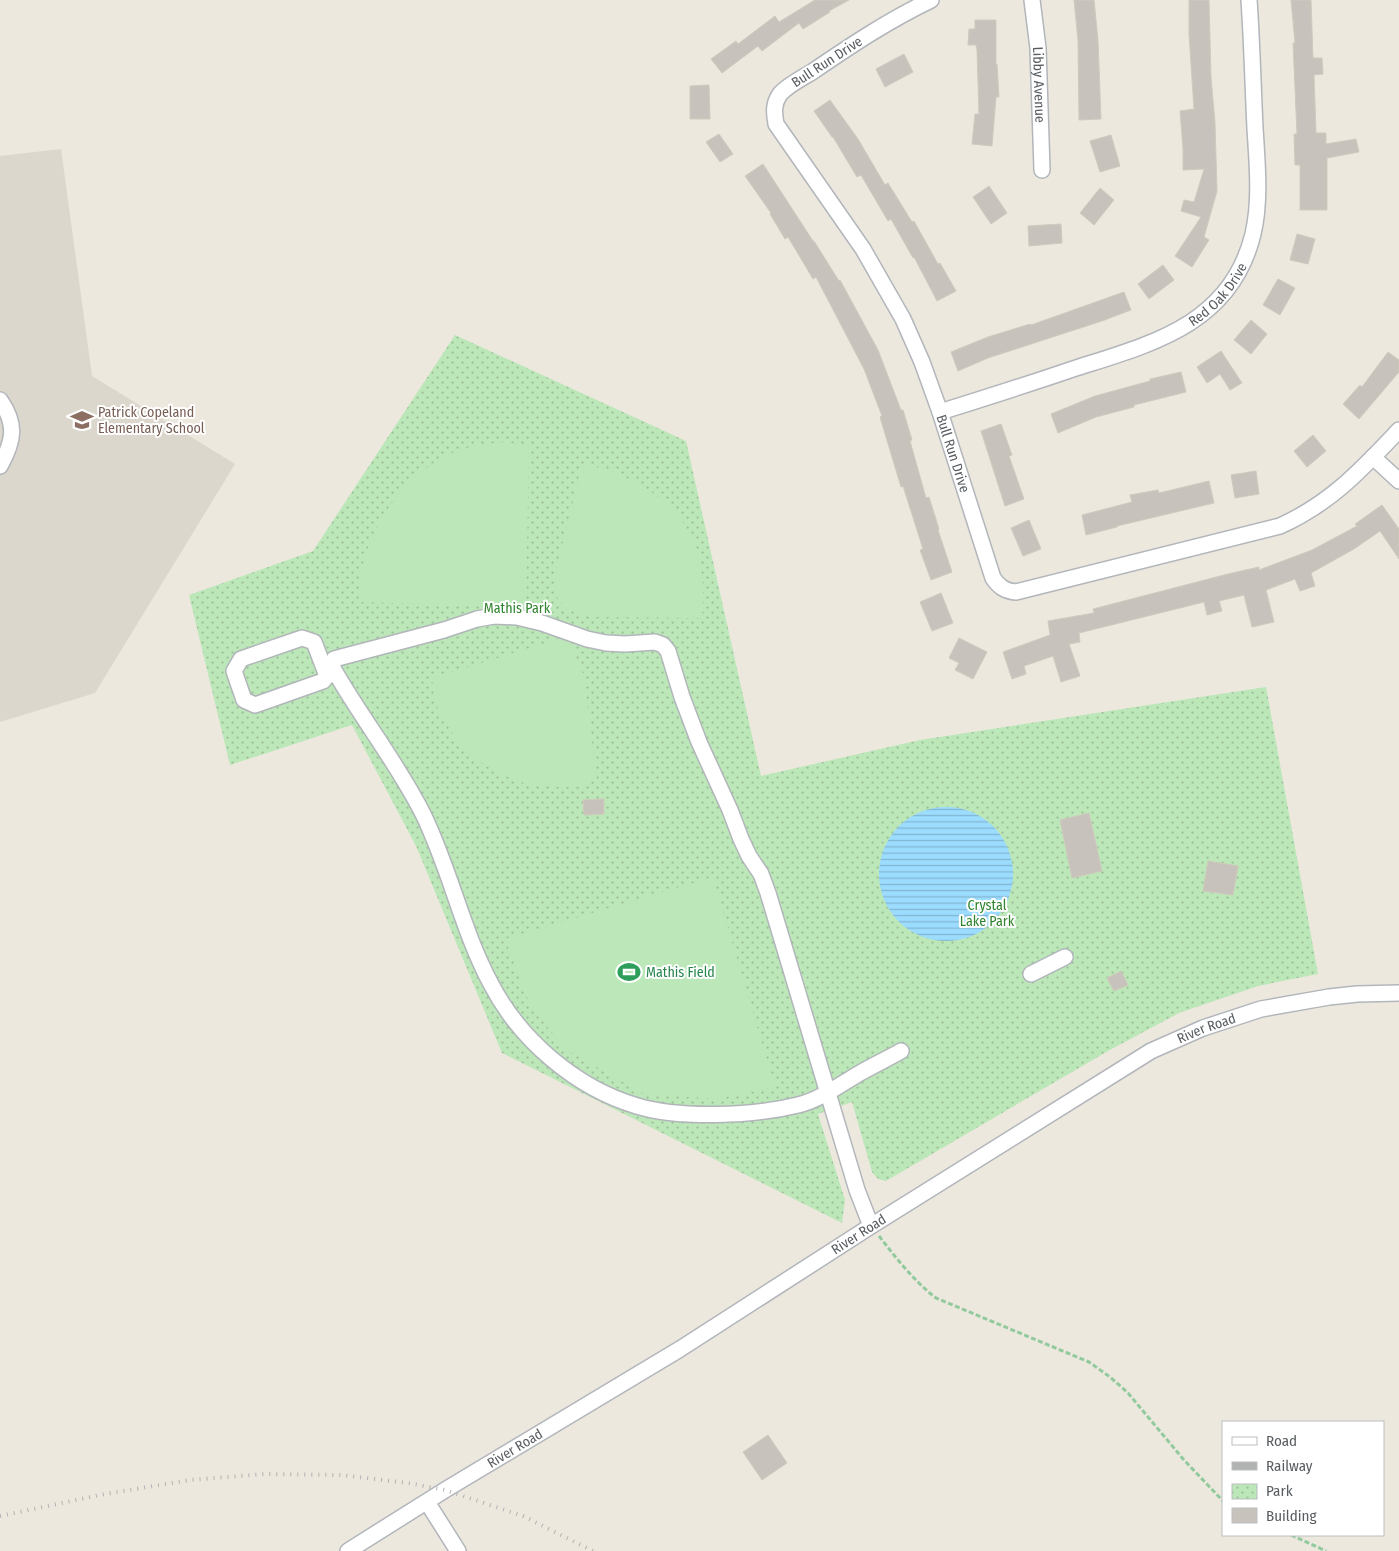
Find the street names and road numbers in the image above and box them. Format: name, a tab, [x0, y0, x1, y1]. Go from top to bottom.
street label: Bull Run Drive	[788, 33, 866, 91]
street label: Libby Avenue	[1029, 46, 1049, 123]
street label: Red Oak Drive	[1185, 260, 1250, 330]
street label: Bull Run Drive	[933, 412, 974, 495]
street label: River Road	[1174, 1009, 1238, 1047]
street label: River Road	[828, 1210, 889, 1258]
street label: River Road	[484, 1425, 546, 1471]

